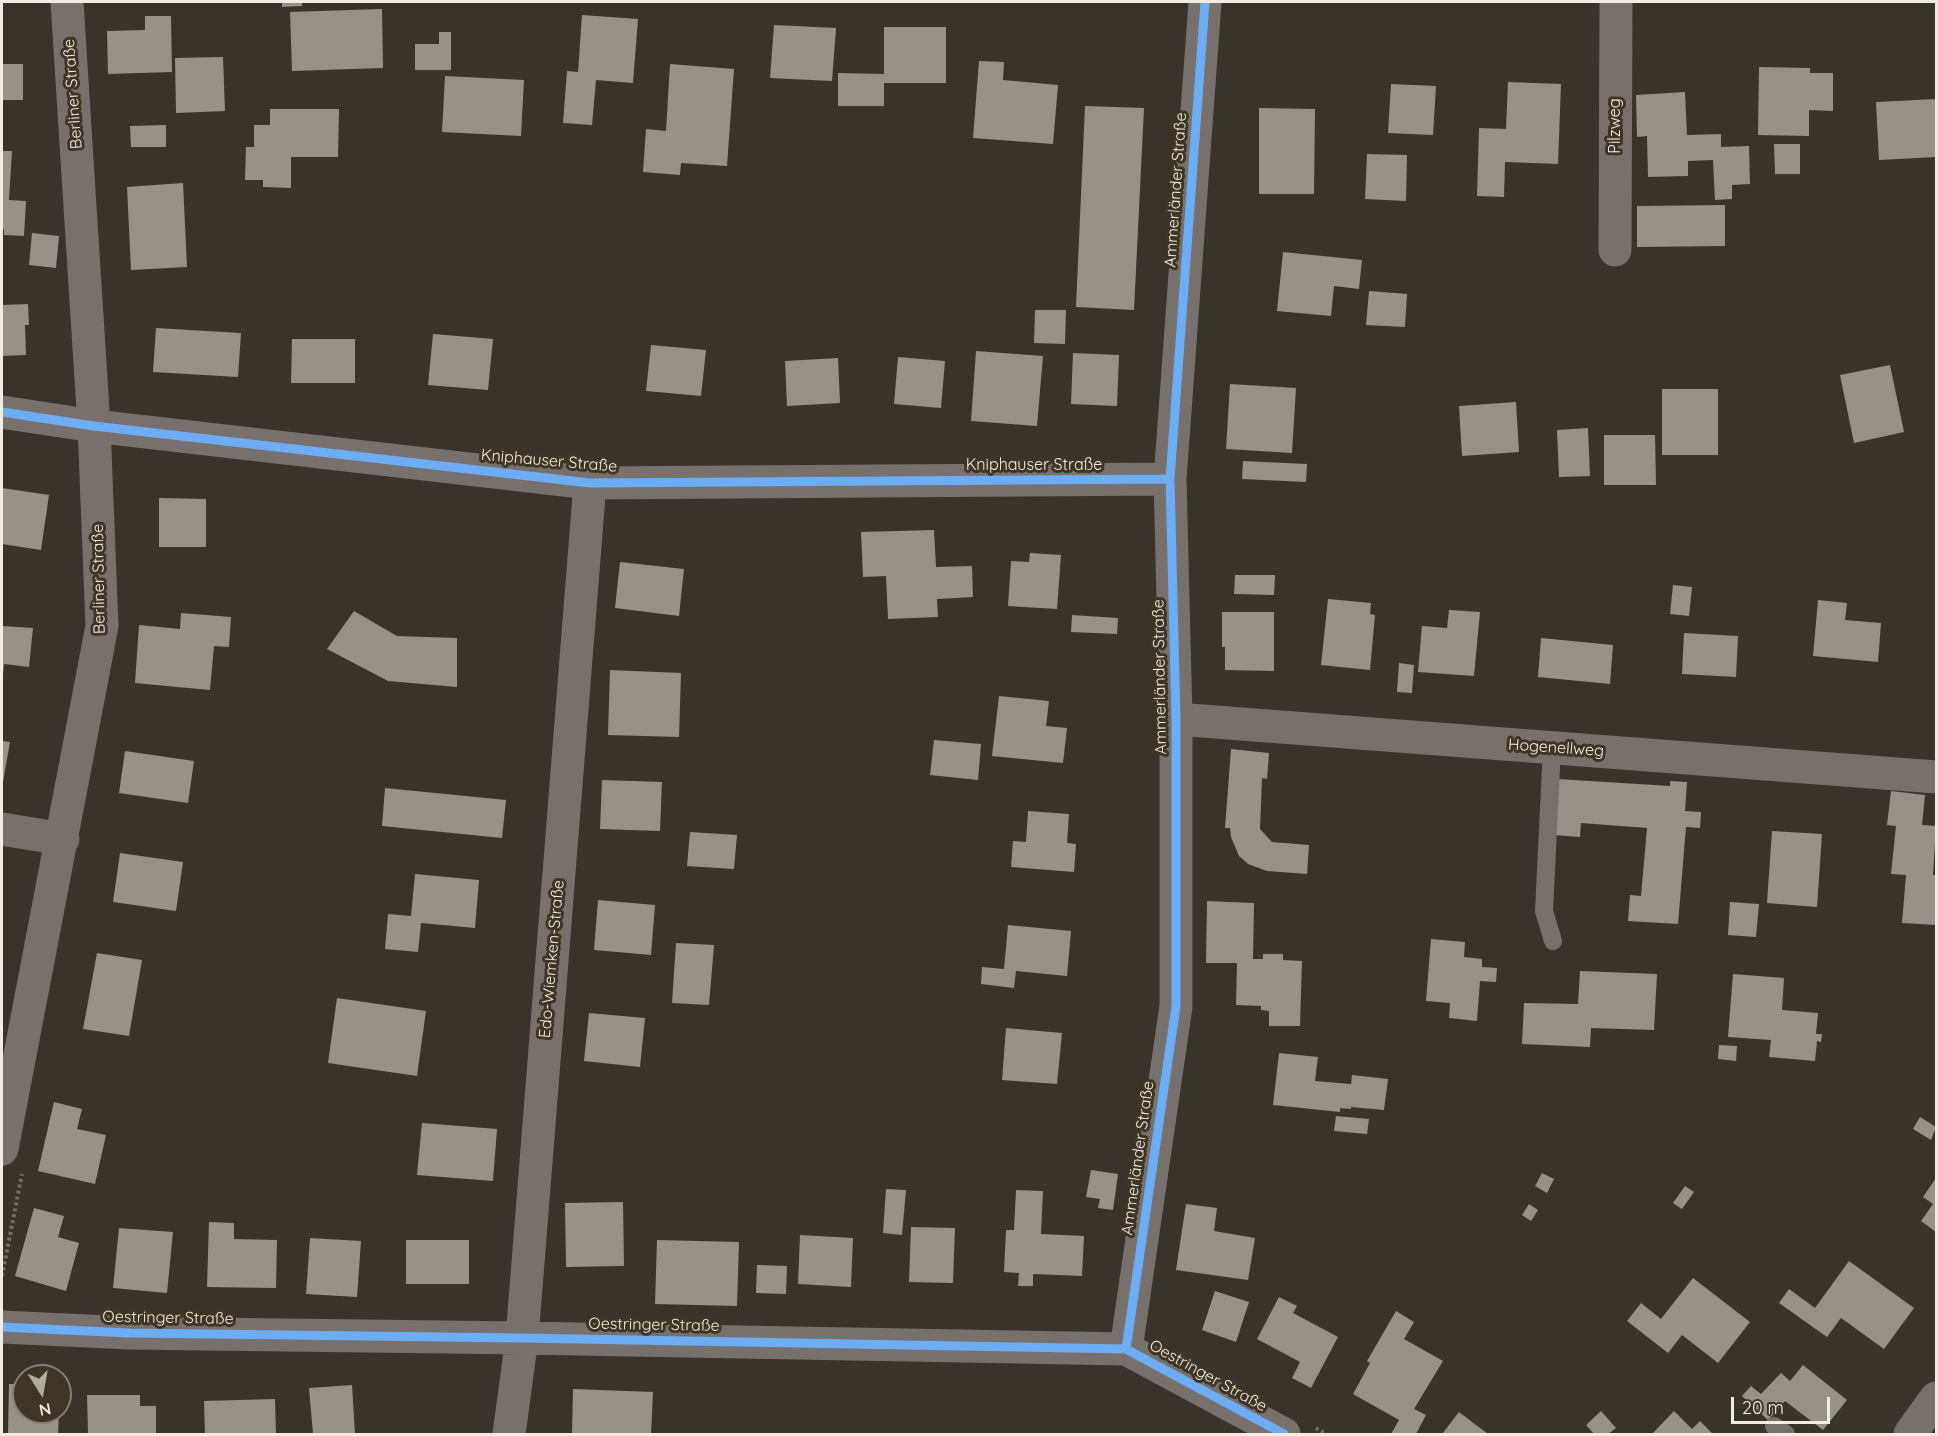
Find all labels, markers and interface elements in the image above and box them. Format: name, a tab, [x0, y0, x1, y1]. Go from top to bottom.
street label: Berliner Straße	[60, 38, 86, 150]
street label: Pilzweg	[1605, 98, 1625, 154]
street label: Ammerländer Straße	[1161, 112, 1191, 268]
street label: Kniphauser Straße	[480, 445, 618, 477]
street label: Kniphauser Straße	[966, 455, 1102, 475]
street label: Berliner Straße	[88, 524, 110, 634]
street label: Ammerländer Straße	[1149, 599, 1171, 755]
street label: Hogenellweg	[1507, 735, 1605, 761]
street label: Edo-Wiemken-Straße	[536, 879, 568, 1039]
street label: Ammerländer Straße	[1118, 1080, 1158, 1236]
street label: Oestringer Straße	[102, 1307, 234, 1329]
street label: Oestringer Straße	[588, 1314, 720, 1336]
street label: Oestringer Straße	[1146, 1336, 1270, 1416]
north arrow	[12, 1364, 72, 1424]
scale bar	[1734, 1385, 1833, 1423]
text: 20 m	[1742, 1396, 1784, 1419]
text: N	[37, 1399, 53, 1421]

